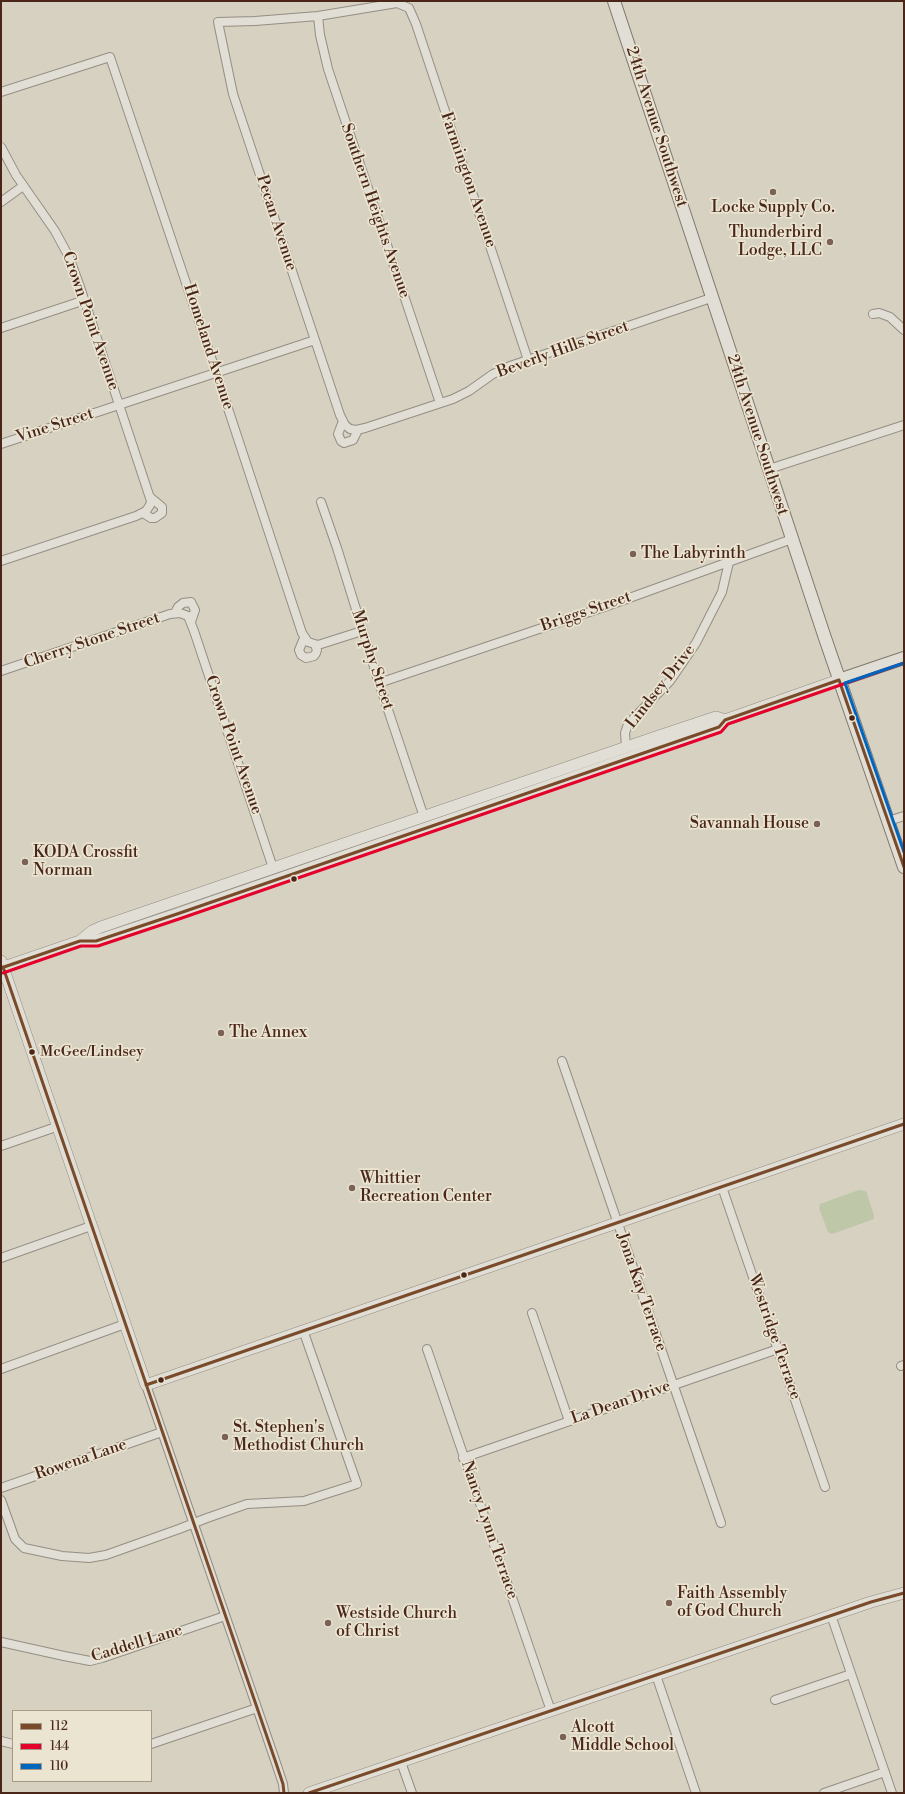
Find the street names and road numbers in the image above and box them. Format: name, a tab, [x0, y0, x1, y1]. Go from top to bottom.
street label: 24th Avenue Southwest	[621, 44, 691, 210]
street label: Farmington Avenue	[436, 110, 500, 250]
street label: Southern Heights Avenue	[336, 121, 414, 301]
street label: Pecan Avenue	[251, 173, 301, 273]
street label: Crown Point Avenue	[57, 249, 123, 393]
street label: Homeland Avenue	[179, 282, 237, 412]
street label: Beverly Hills Street	[494, 317, 632, 383]
street label: 24th Avenue Southwest	[722, 352, 792, 518]
street label: Vine Street	[14, 404, 96, 448]
street label: Briggs Street	[538, 588, 634, 636]
street label: Murphy Street	[347, 608, 397, 712]
street label: Cherry Stone Street	[22, 609, 162, 673]
street label: Lindsey Drive	[622, 641, 700, 733]
street label: Crown Point Avenue	[200, 673, 266, 817]
street label: Jona Kay Terrace	[612, 1230, 670, 1354]
street label: Westridge Terrace	[743, 1272, 805, 1402]
street label: La Dean Drive	[569, 1377, 673, 1429]
street label: Rowena Lane	[33, 1435, 129, 1485]
street label: Nancy Lynn Terrace	[456, 1458, 522, 1602]
street label: Caddell Lane	[89, 1621, 185, 1667]

